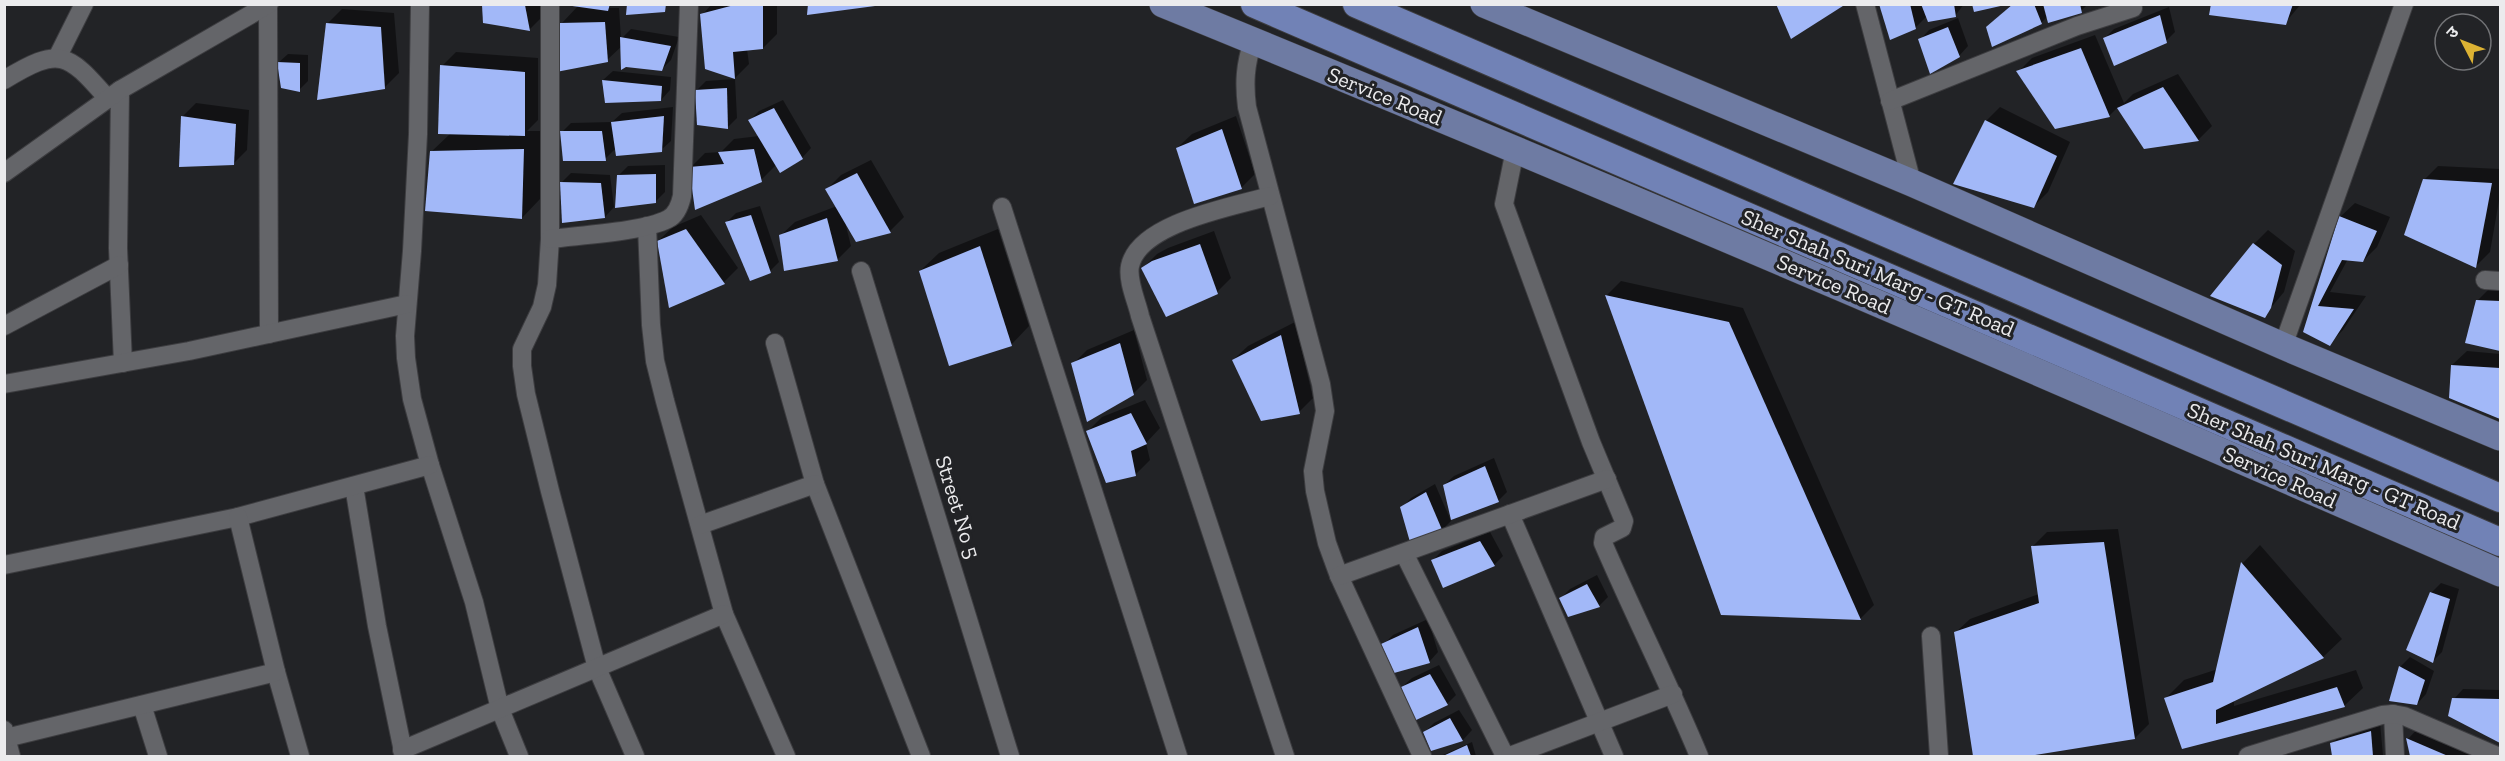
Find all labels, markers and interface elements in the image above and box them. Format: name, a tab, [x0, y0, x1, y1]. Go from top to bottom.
north arrow	[2433, 12, 2493, 72]
text: उ	[2442, 22, 2463, 42]
street label: Service Road	[1324, 61, 1446, 131]
street label: Sher Shah Suri Marg - GT Road	[1737, 203, 2019, 343]
street label: Service Road	[1773, 248, 1895, 320]
street label: Sher Shah Suri Marg - GT Road	[2183, 396, 2465, 536]
street label: Service Road	[2219, 440, 2341, 514]
street label: Street No 5	[930, 452, 986, 562]

